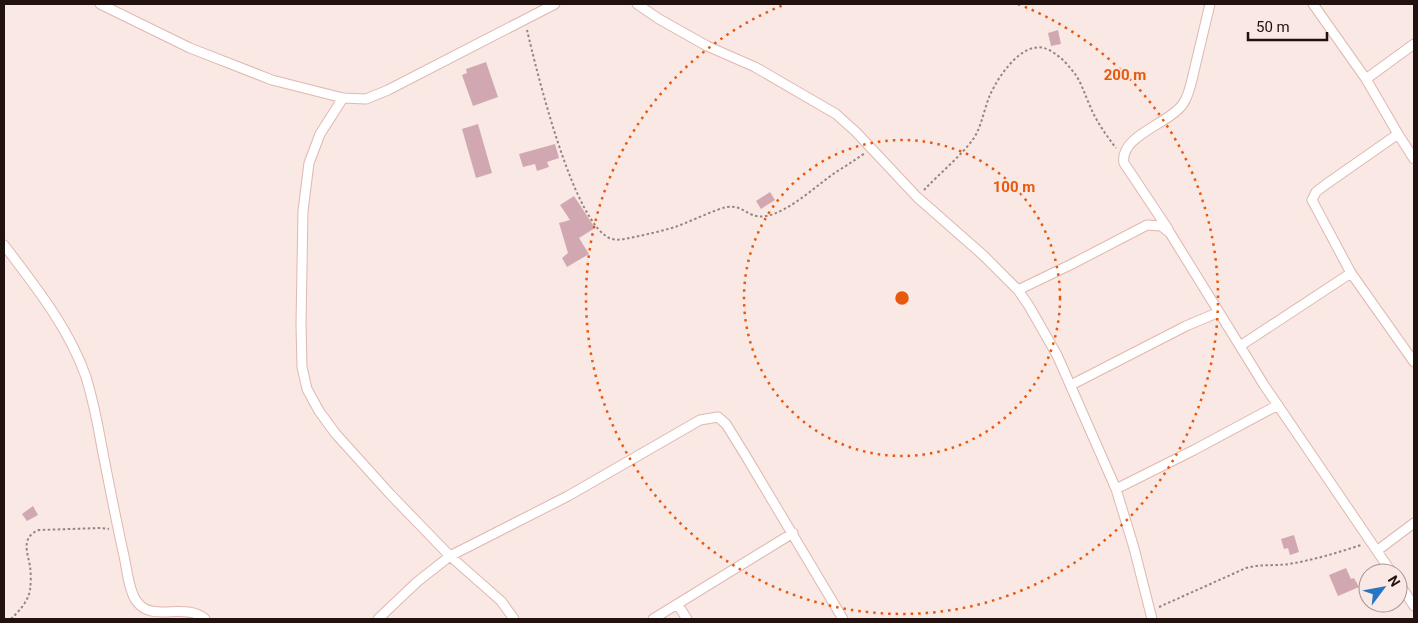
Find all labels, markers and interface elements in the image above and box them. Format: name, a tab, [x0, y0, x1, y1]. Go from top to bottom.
scale bar	[1248, 10, 1327, 42]
text: 50 m	[1256, 18, 1290, 36]
text: 200 m	[1104, 66, 1146, 84]
text: 100 m	[993, 178, 1035, 196]
centre of rings	[893, 289, 911, 307]
north arrow	[1358, 563, 1408, 613]
text: N	[1385, 573, 1403, 590]

